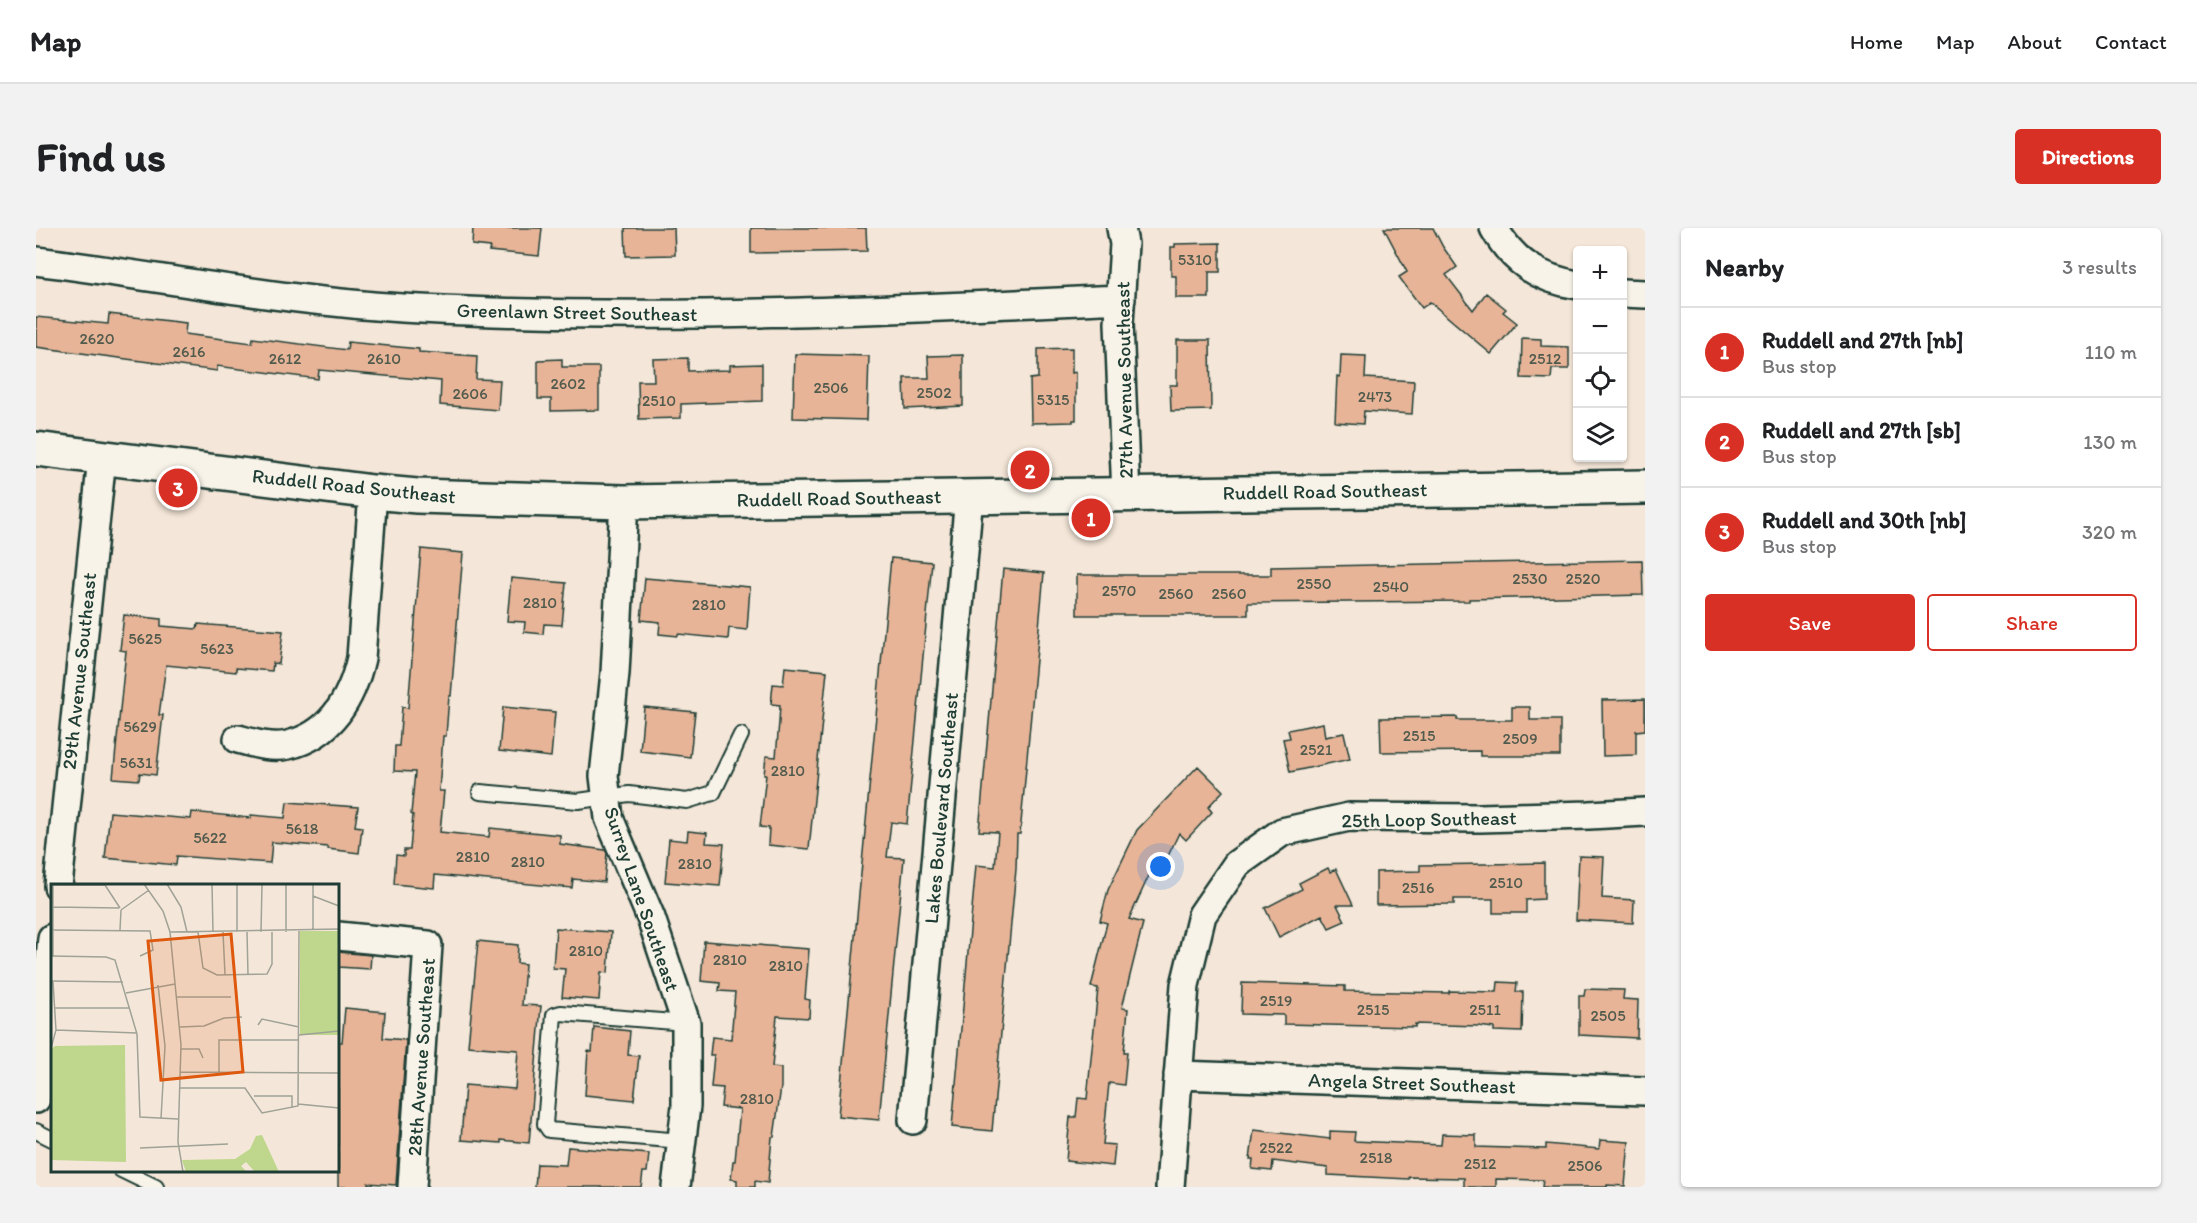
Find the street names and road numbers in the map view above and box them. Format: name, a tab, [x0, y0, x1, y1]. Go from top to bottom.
street label: 27th Avenue Southeast	[1110, 281, 1138, 479]
street label: Greenlawn Street Southeast	[456, 298, 698, 326]
street label: Ruddell Road Southeast	[251, 463, 457, 509]
street label: Ruddell Road Southeast	[1222, 477, 1428, 505]
street label: Ruddell Road Southeast	[736, 484, 942, 512]
street label: 29th Avenue Southeast	[57, 571, 101, 771]
street label: Lakes Boulevard Southeast	[919, 691, 963, 925]
street label: Surrey Lane Southeast	[599, 804, 685, 995]
street label: 25th Loop Southeast	[1341, 805, 1517, 833]
street label: 28th Avenue Southeast	[402, 957, 440, 1157]
street label: Angela Street Southeast	[1308, 1067, 1516, 1099]

